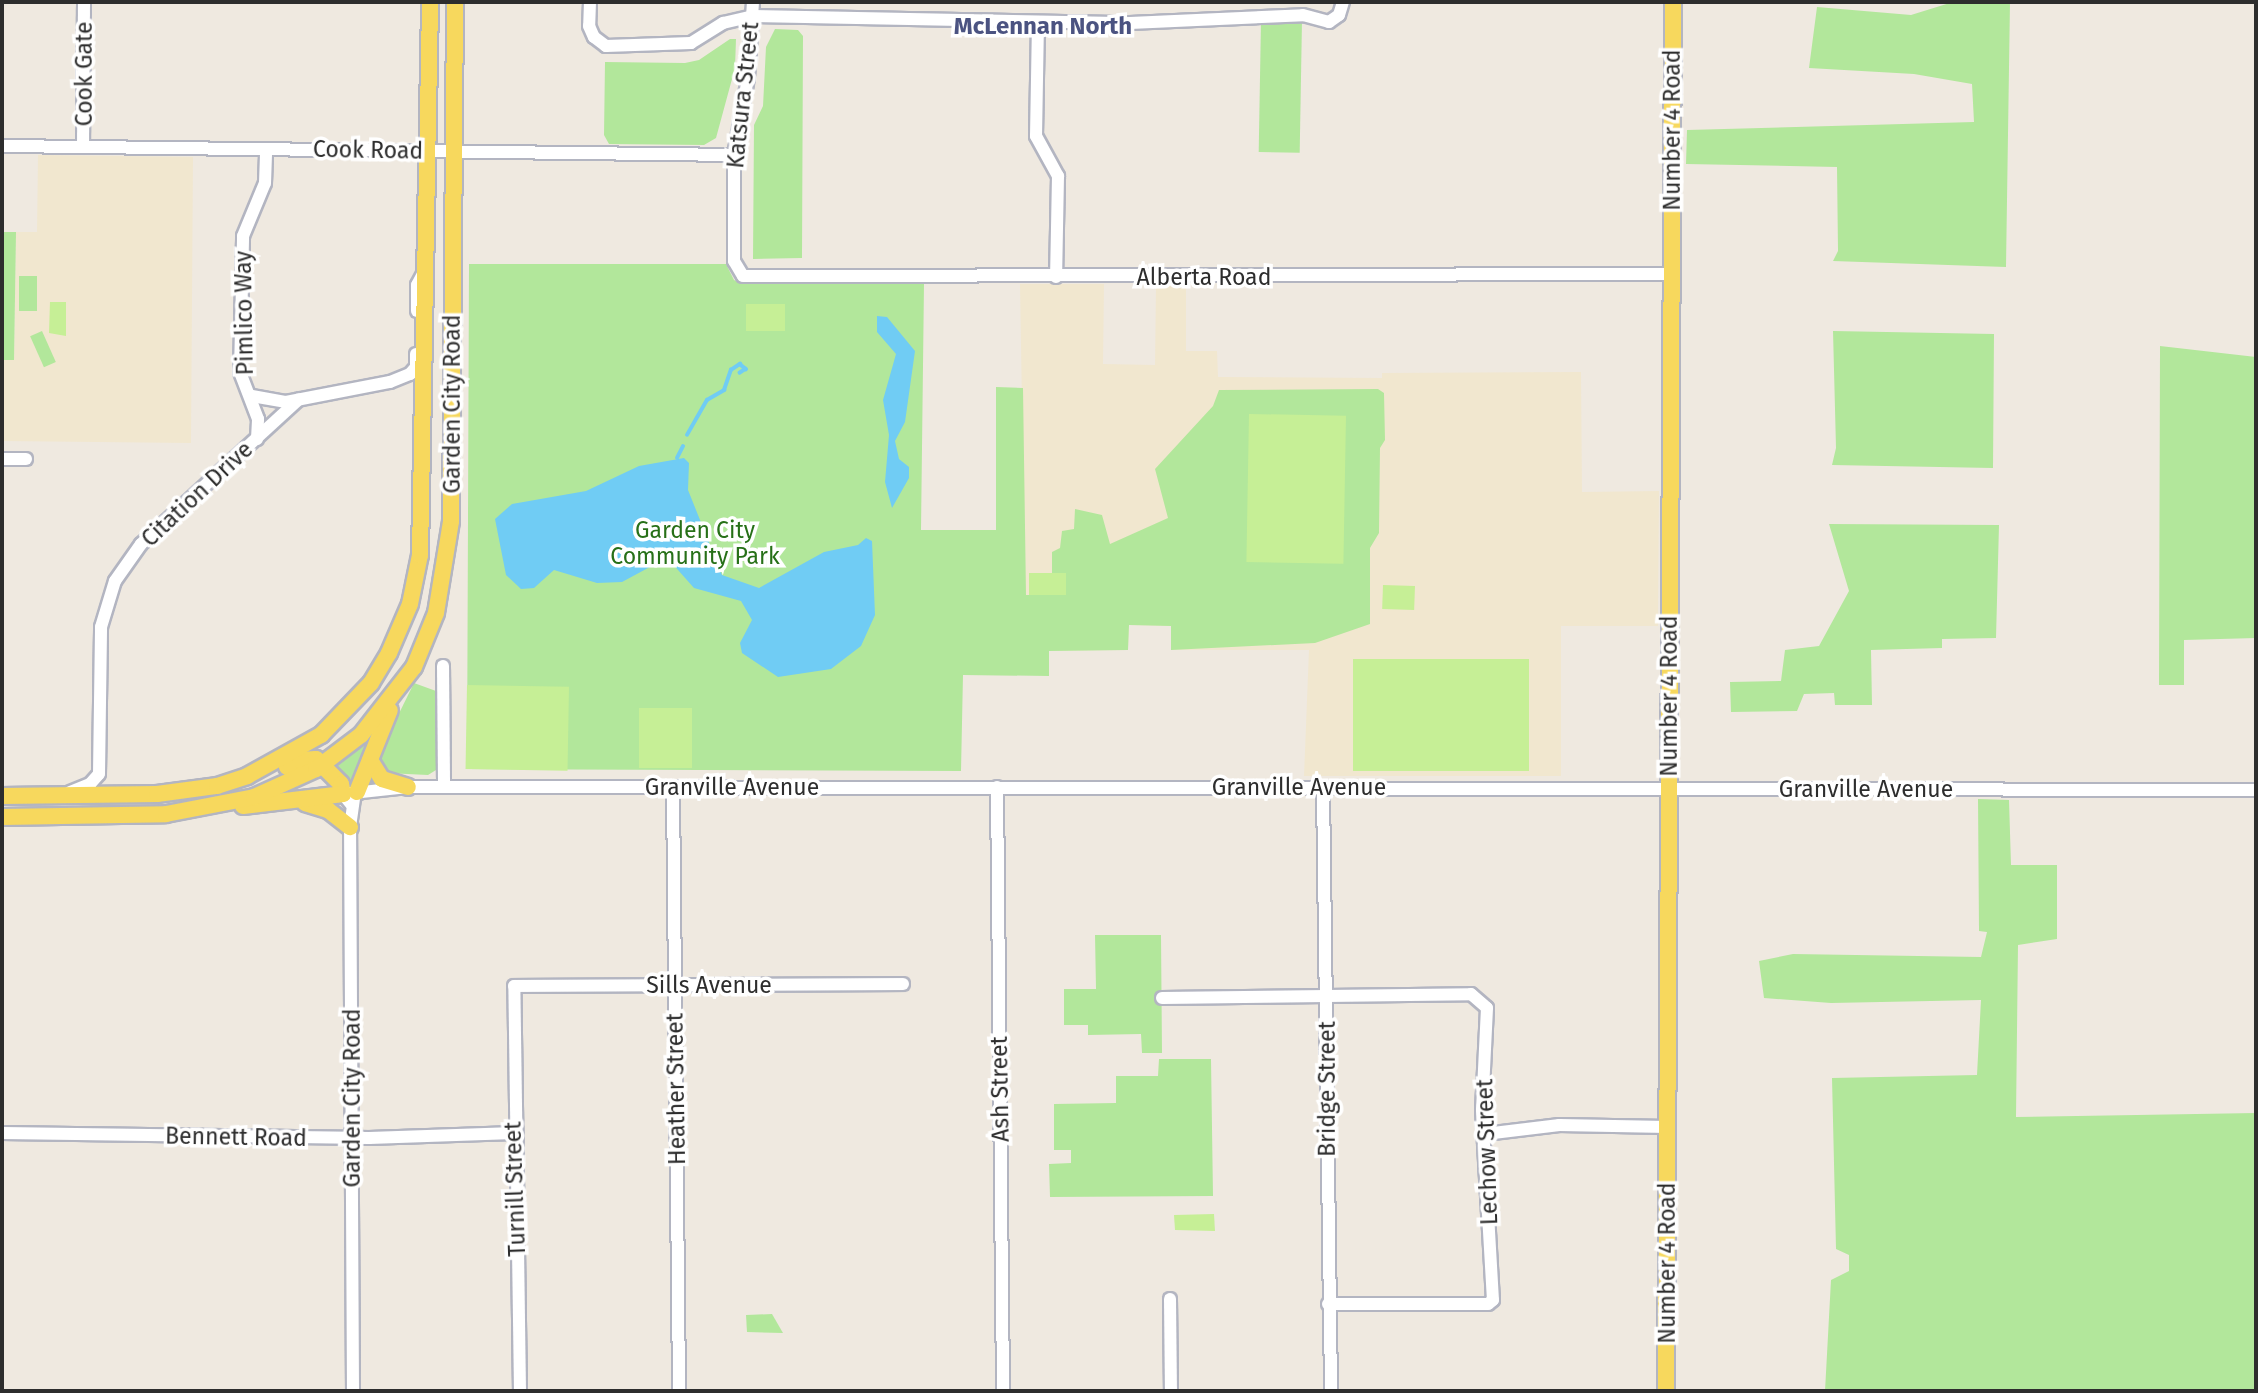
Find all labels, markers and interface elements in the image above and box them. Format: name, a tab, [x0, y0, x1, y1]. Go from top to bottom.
district label: McLennan North	[954, 13, 1132, 41]
street label: Katsura Street	[722, 20, 764, 170]
street label: Cook Gate	[70, 22, 98, 126]
street label: Number 4 Road	[1658, 49, 1686, 211]
street label: Cook Road	[313, 135, 423, 165]
street label: Pimlico Way	[229, 250, 259, 376]
street label: Alberta Road	[1137, 263, 1271, 291]
street label: Garden City Road	[438, 314, 466, 494]
street label: Citation Drive	[136, 436, 258, 552]
park label: Garden City Community Park	[610, 516, 780, 570]
street label: Number 4 Road	[1655, 615, 1683, 777]
street label: Granville Avenue	[645, 773, 819, 801]
street label: Granville Avenue	[1212, 773, 1386, 801]
street label: Granville Avenue	[1779, 775, 1953, 803]
street label: Sills Avenue	[646, 971, 772, 999]
street label: Garden City Road	[338, 1008, 366, 1188]
street label: Heather Street	[661, 1013, 691, 1165]
street label: Bridge Street	[1313, 1021, 1341, 1157]
street label: Ash Street	[985, 1036, 1015, 1142]
street label: Lechow Street	[1471, 1078, 1503, 1226]
street label: Turnill Street	[499, 1121, 531, 1257]
street label: Bennett Road	[165, 1122, 307, 1152]
street label: Number 4 Road	[1653, 1182, 1681, 1344]

